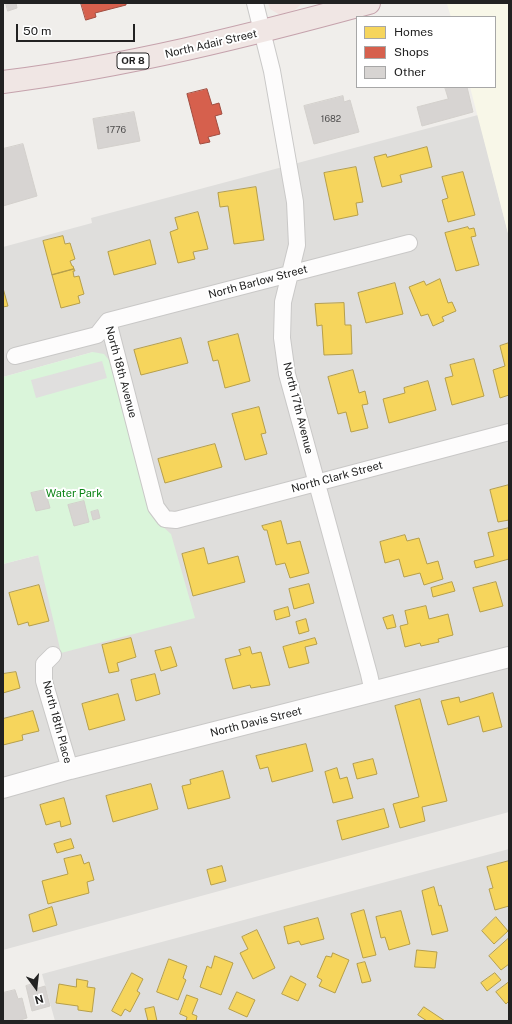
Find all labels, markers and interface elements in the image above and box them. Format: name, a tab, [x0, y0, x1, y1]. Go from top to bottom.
scale bar	[18, 16, 137, 42]
legend	[356, 16, 496, 88]
text: 50 m	[23, 24, 51, 38]
text: Homes	[394, 25, 433, 39]
street label: North Adair Street	[164, 27, 258, 61]
text: Shops	[394, 45, 429, 59]
road number: OR 8	[117, 53, 149, 69]
text: Other	[394, 65, 426, 79]
house number: 1682	[321, 114, 341, 124]
house number: 1776	[106, 125, 126, 135]
street label: North Barlow Street	[207, 262, 309, 302]
street label: North 18th Avenue	[102, 325, 140, 419]
street label: North 17th Avenue	[280, 361, 316, 455]
street label: North Clark Street	[290, 458, 384, 496]
park label: Water Park	[46, 487, 102, 501]
street label: North 18th Place	[40, 679, 74, 765]
street label: North Davis Street	[209, 704, 303, 740]
north arrow	[16, 968, 56, 1008]
text: N	[33, 993, 45, 1006]

